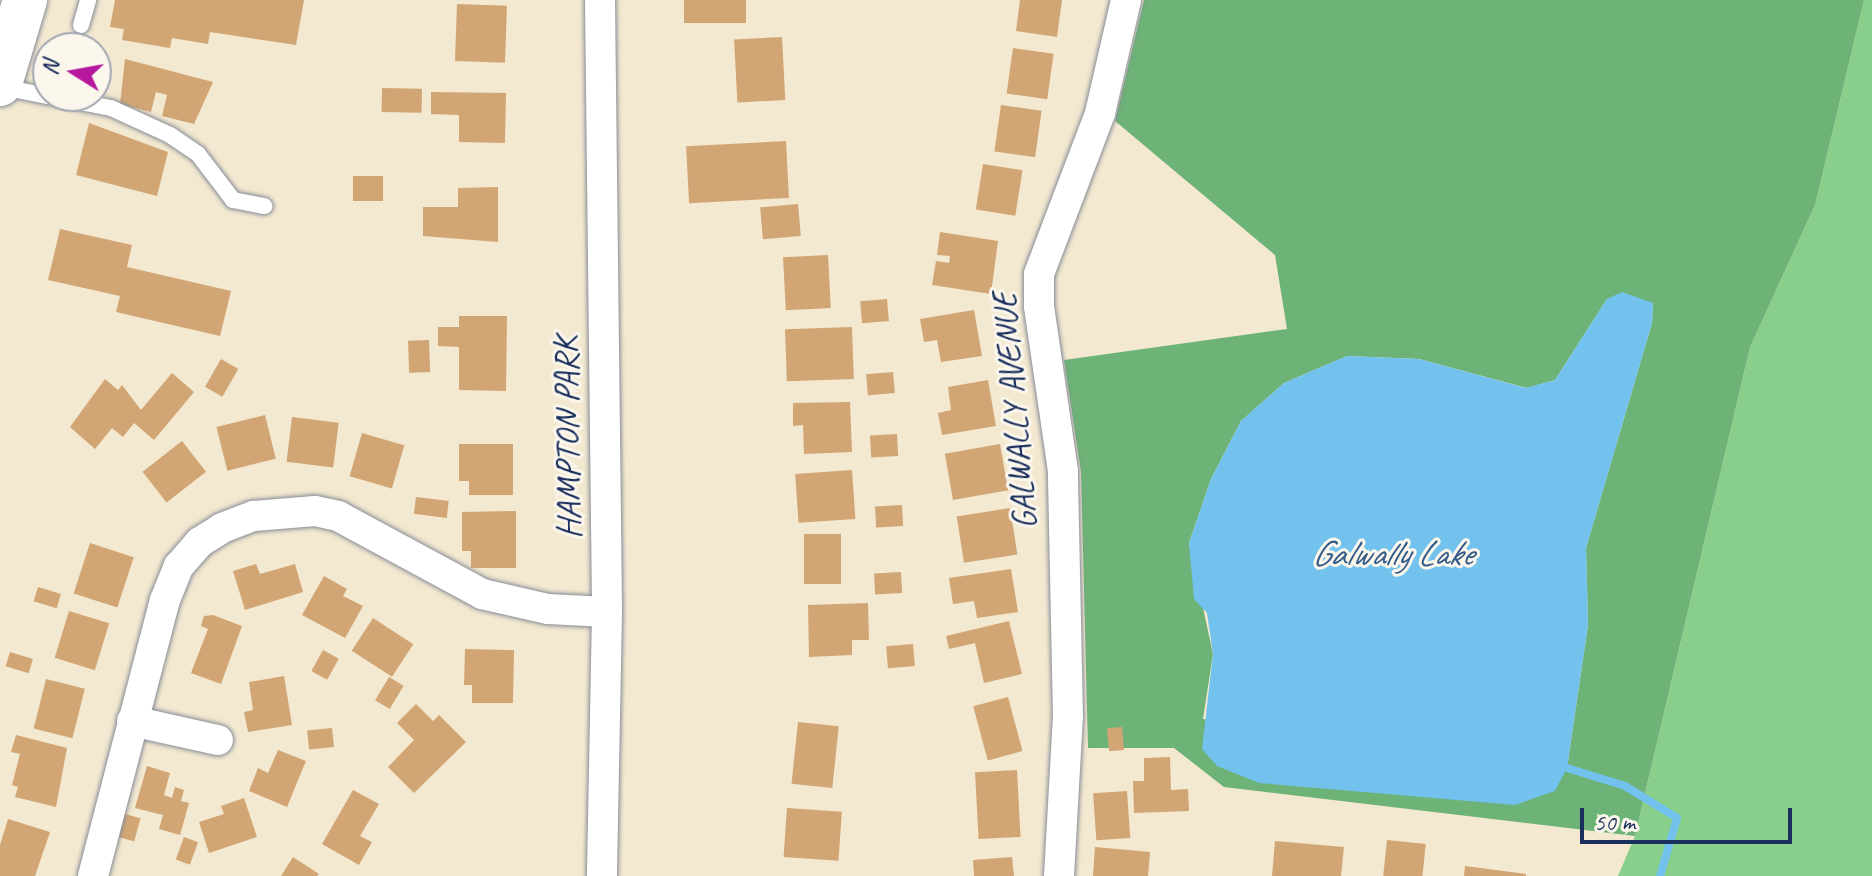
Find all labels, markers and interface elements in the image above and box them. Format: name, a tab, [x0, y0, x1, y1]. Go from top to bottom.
north arrow	[32, 32, 112, 112]
text: N	[35, 58, 65, 77]
street label: GALWALLY AVENUE	[983, 290, 1045, 532]
street label: HAMPTON PARK	[545, 337, 589, 539]
water label: Galwally Lake	[1311, 532, 1473, 576]
scale bar	[1584, 792, 1796, 842]
text: 50 m	[1594, 807, 1635, 837]

